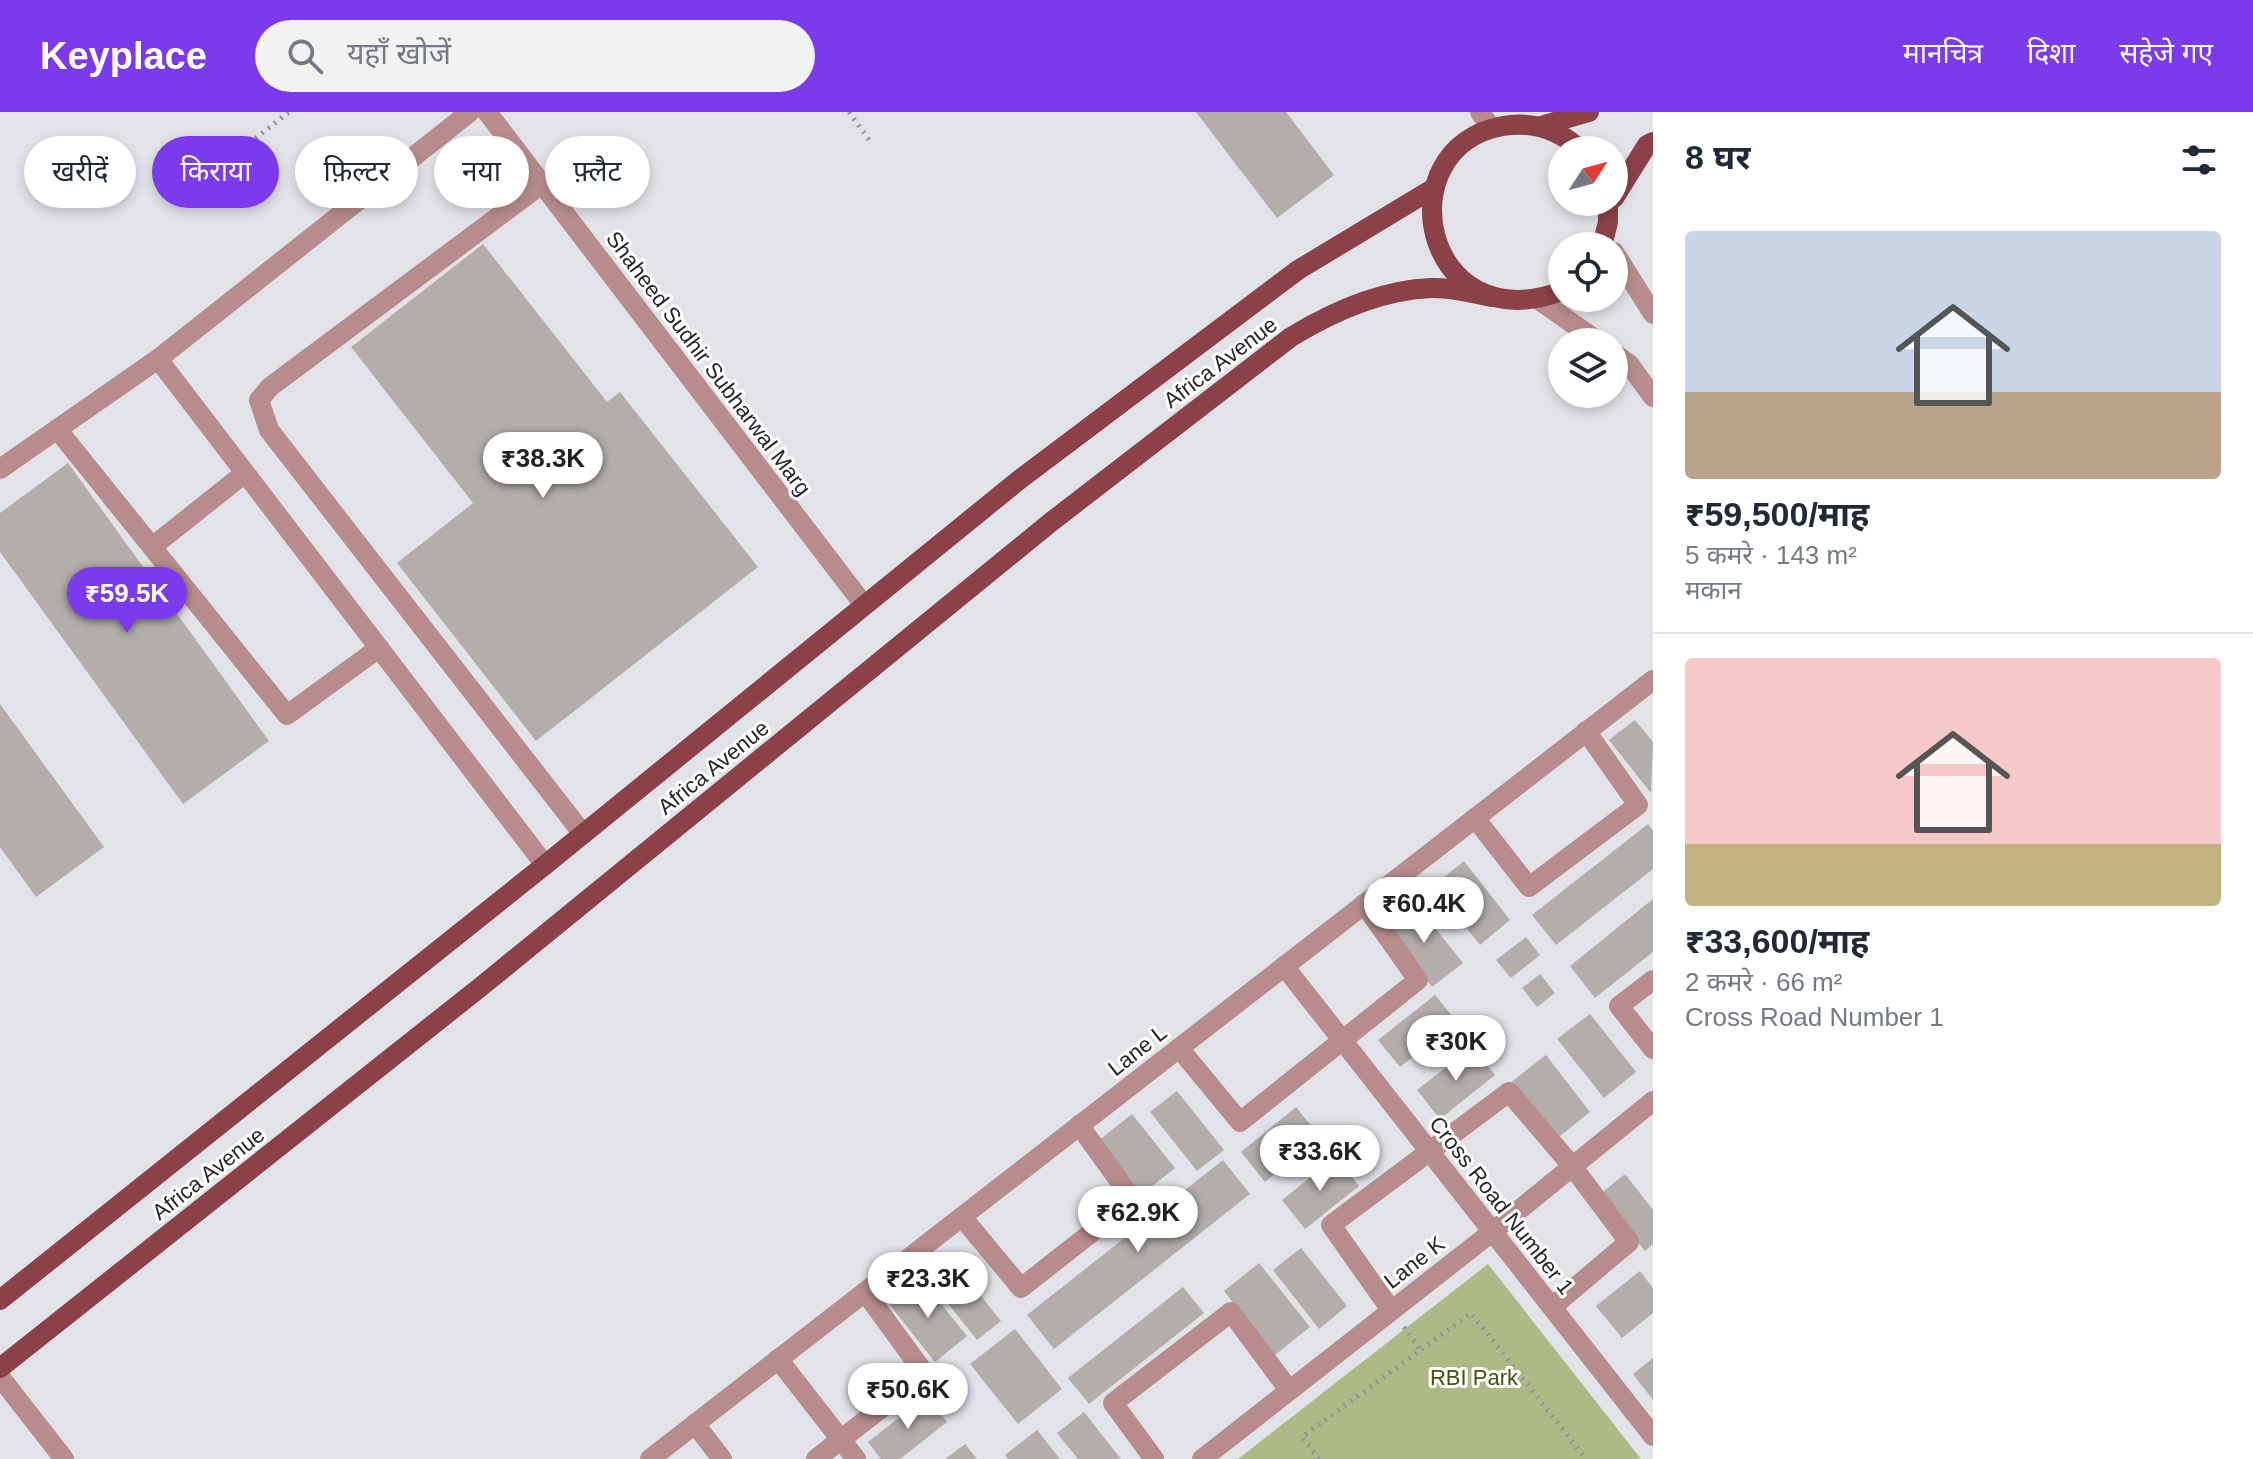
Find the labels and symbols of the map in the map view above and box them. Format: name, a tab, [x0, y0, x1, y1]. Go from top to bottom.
north arrow	[1548, 136, 1628, 216]
street label: Shaheed Sudhir Subharwal Marg	[601, 226, 816, 500]
street label: Africa Avenue	[1159, 312, 1282, 413]
pin: ₹38.3K	[478, 432, 608, 500]
pin: ₹59.5K	[62, 567, 192, 635]
street label: Africa Avenue	[653, 715, 774, 820]
pin: ₹60.4K	[1359, 877, 1489, 945]
pin: ₹30K	[1409, 1015, 1503, 1083]
street label: Lane L	[1103, 1020, 1172, 1081]
street label: Cross Road Number 1	[1424, 1111, 1579, 1299]
street label: Africa Avenue	[147, 1122, 269, 1225]
pin: ₹33.6K	[1255, 1125, 1385, 1193]
pin: ₹62.9K	[1073, 1186, 1203, 1254]
street label: Lane K	[1379, 1231, 1450, 1294]
pin: ₹23.3K	[863, 1252, 993, 1320]
pin: ₹50.6K	[843, 1363, 973, 1431]
park label: RBI Park	[1430, 1365, 1519, 1390]

